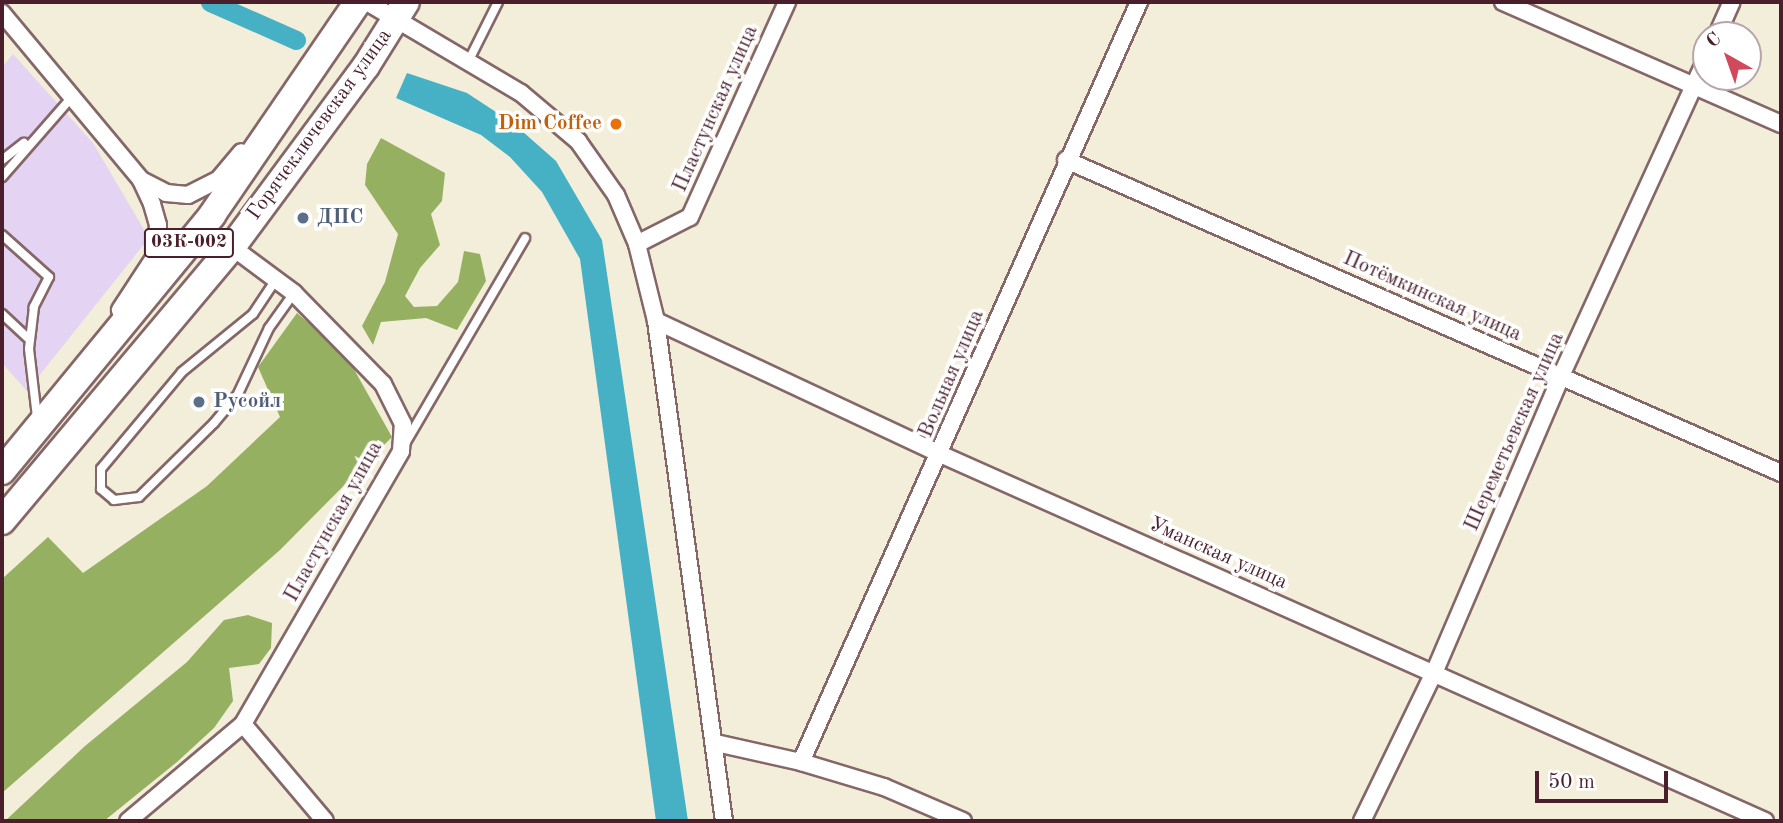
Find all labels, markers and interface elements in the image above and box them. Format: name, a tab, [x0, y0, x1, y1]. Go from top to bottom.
north arrow	[1692, 21, 1762, 91]
street label: Пластунская улица	[668, 22, 764, 196]
street label: Горячеключевская улица	[242, 24, 398, 226]
text: С	[1704, 30, 1725, 52]
place label: Dim Coffee	[498, 111, 602, 137]
marker: Dim Coffee	[608, 116, 624, 132]
place label: ДПС	[317, 205, 363, 231]
marker: ДПС	[295, 210, 311, 226]
road number: 03К-002	[144, 228, 234, 258]
street label: Потёмкинская улица	[1339, 246, 1525, 348]
street label: Вольная улица	[914, 306, 990, 442]
street label: Шереметьевская улица	[1460, 329, 1570, 535]
place label: Русойл	[213, 389, 281, 415]
marker: Русойл	[191, 394, 207, 410]
street label: Пластунская улица	[279, 437, 389, 607]
street label: Уманская улица	[1145, 512, 1291, 596]
scale bar	[1538, 756, 1671, 800]
text: 50 m	[1548, 772, 1595, 793]

